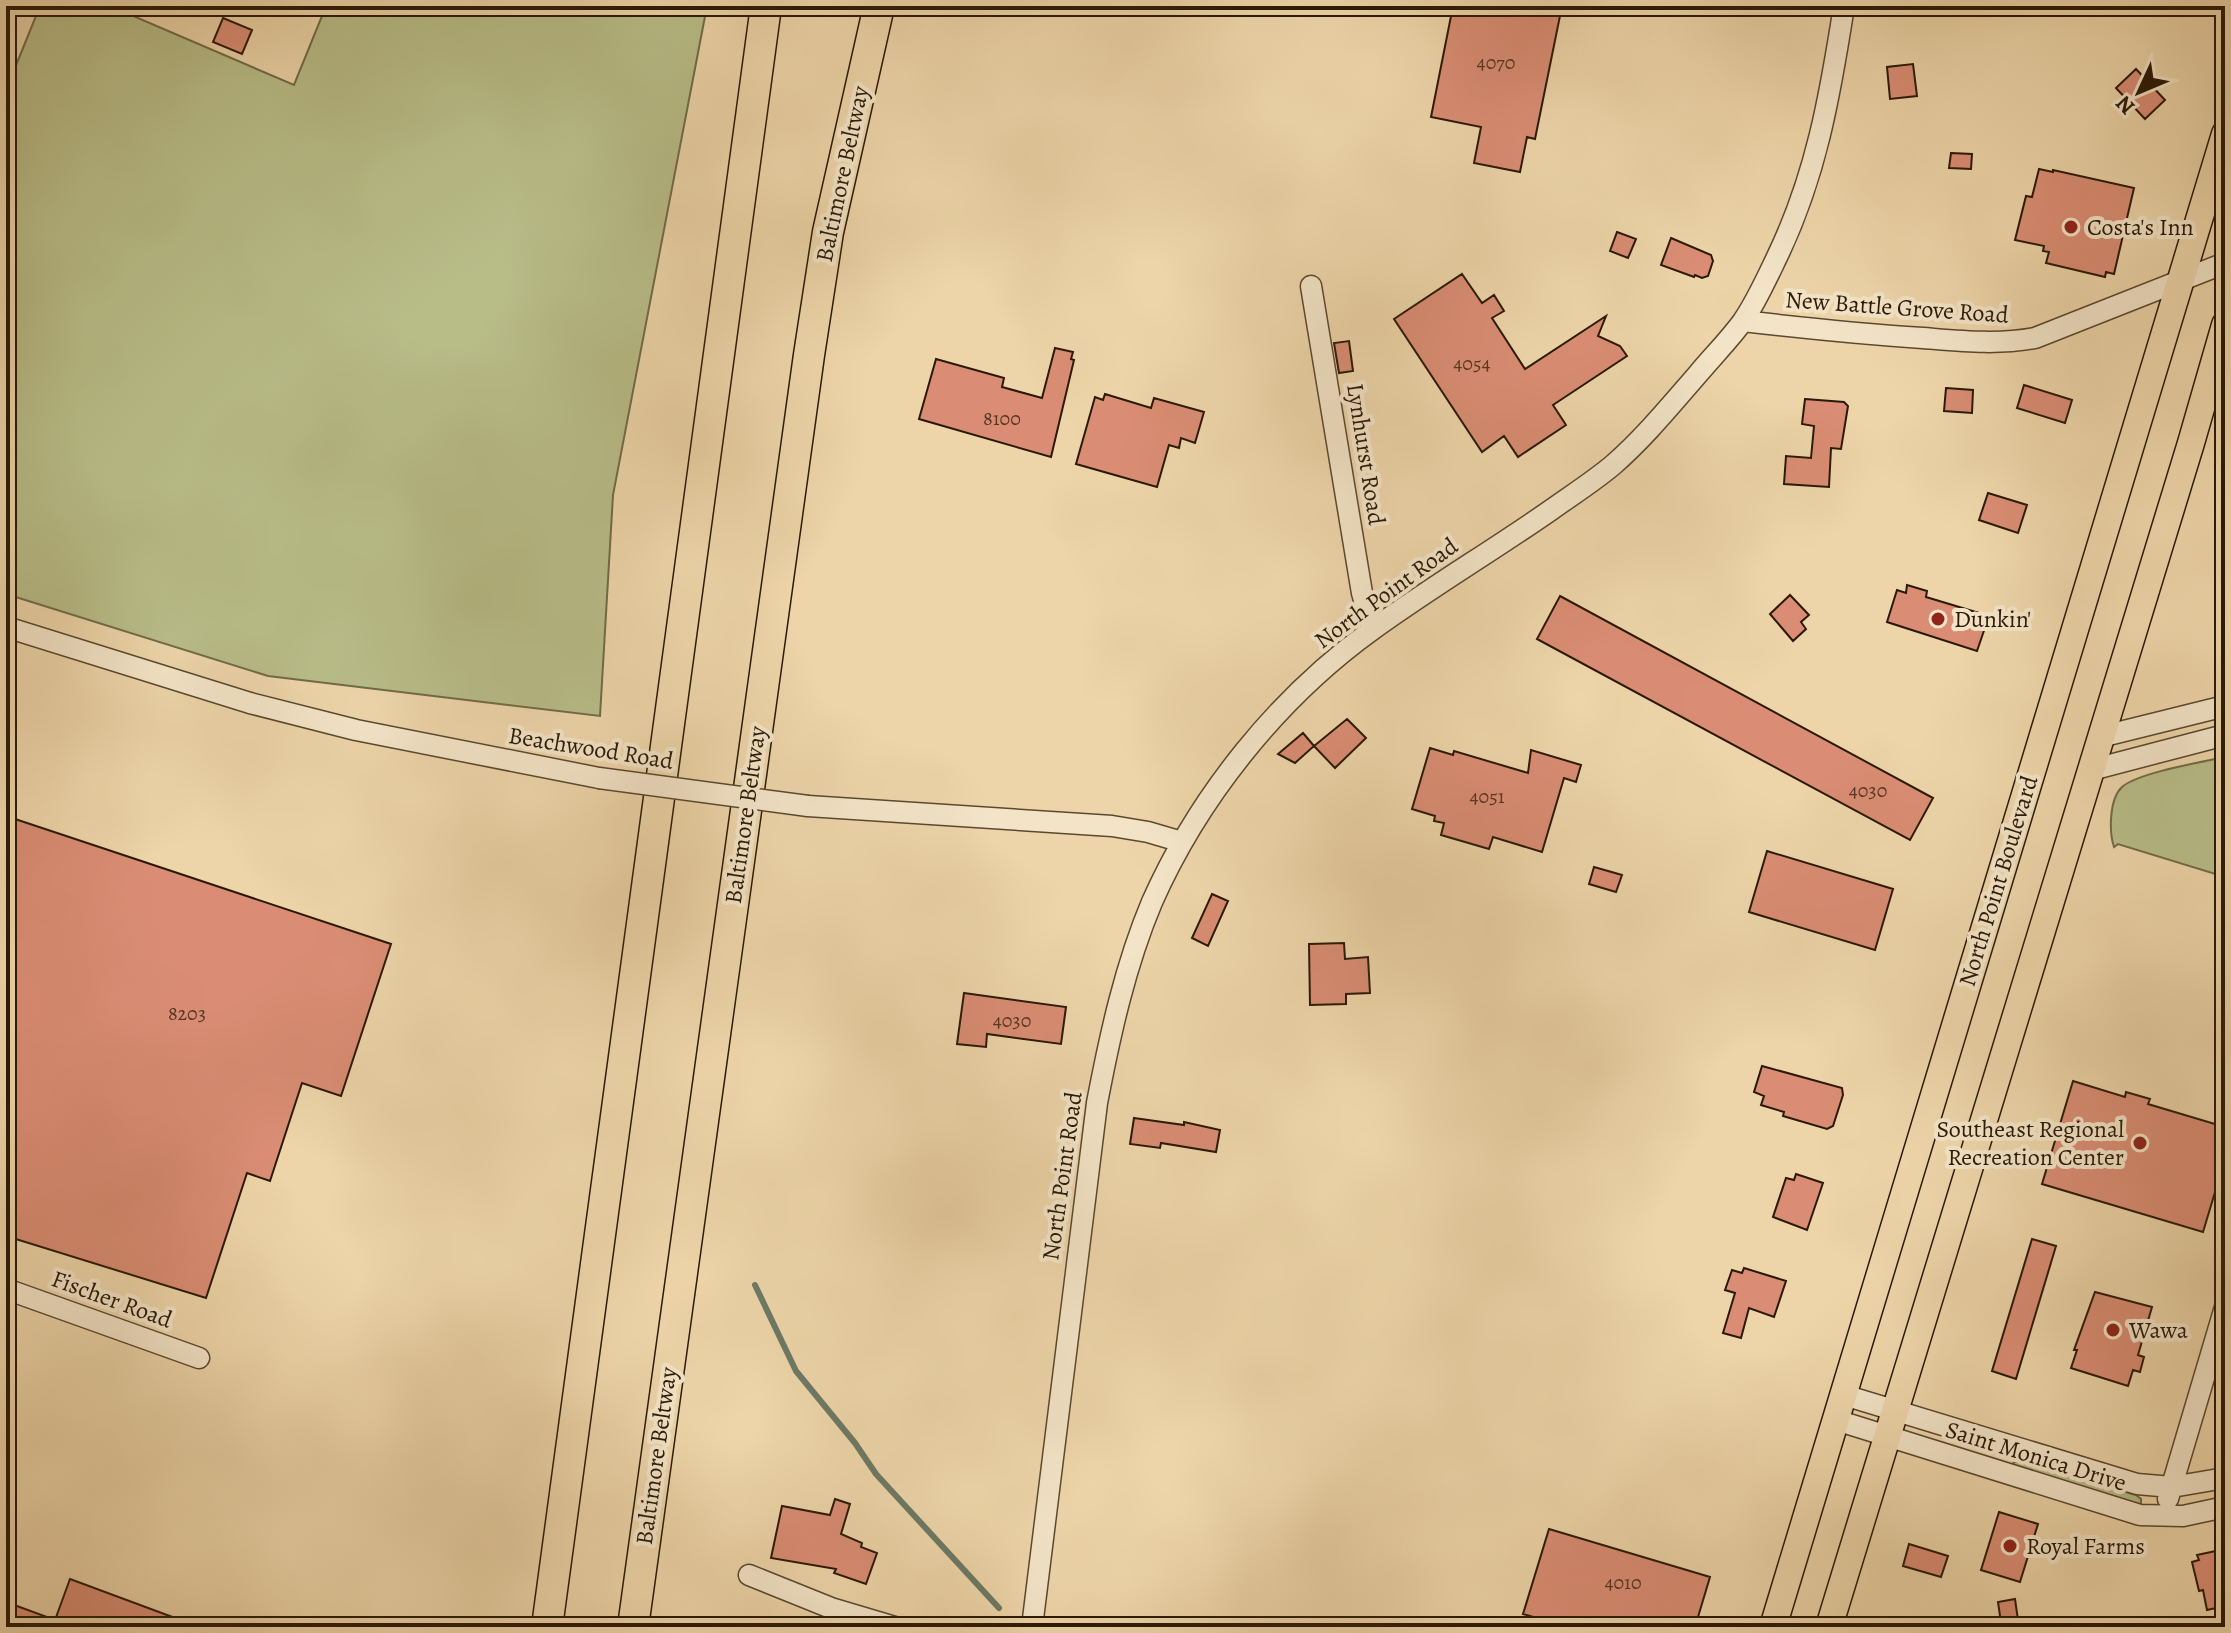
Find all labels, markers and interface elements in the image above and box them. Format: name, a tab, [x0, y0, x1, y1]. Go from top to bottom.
house number: 4070	[1477, 49, 1515, 76]
north arrow	[2099, 52, 2179, 132]
street label: Baltimore Beltway	[808, 83, 876, 265]
text: N	[2109, 89, 2142, 121]
place label: Costa's Inn	[2087, 211, 2194, 243]
marker: Costa's Inn	[2062, 218, 2080, 236]
street label: New Battle Grove Road	[1784, 283, 2010, 331]
house number: 4054	[1453, 350, 1491, 377]
street label: Lynhurst Road	[1339, 381, 1393, 527]
house number: 8100	[983, 405, 1021, 432]
street label: North Point Road	[1308, 530, 1464, 656]
place label: Dunkin'	[1954, 603, 2031, 635]
marker: Dunkin'	[1929, 610, 1947, 628]
street label: Beachwood Road	[506, 719, 676, 777]
street label: Baltimore Beltway	[717, 724, 773, 906]
street label: North Point Boulevard	[1951, 771, 2045, 990]
house number: 4030	[1849, 777, 1887, 804]
house number: 4051	[1469, 783, 1505, 810]
house number: 8203	[168, 1000, 206, 1027]
house number: 4030	[993, 1007, 1031, 1034]
street label: North Point Road	[1034, 1089, 1090, 1262]
place label: Southeast Regional Recreation Center	[1936, 1113, 2124, 1173]
marker: Southeast Regional Recreation Center	[2131, 1134, 2149, 1152]
street label: Fischer Road	[47, 1262, 177, 1336]
place label: Wawa	[2128, 1314, 2189, 1346]
marker: Wawa	[2104, 1321, 2122, 1339]
street label: Baltimore Beltway	[628, 1365, 684, 1547]
street label: Saint Monica Drive	[1942, 1413, 2130, 1499]
place label: Royal Farms	[2026, 1530, 2145, 1562]
marker: Royal Farms	[2001, 1537, 2019, 1555]
house number: 4010	[1604, 1569, 1642, 1596]

